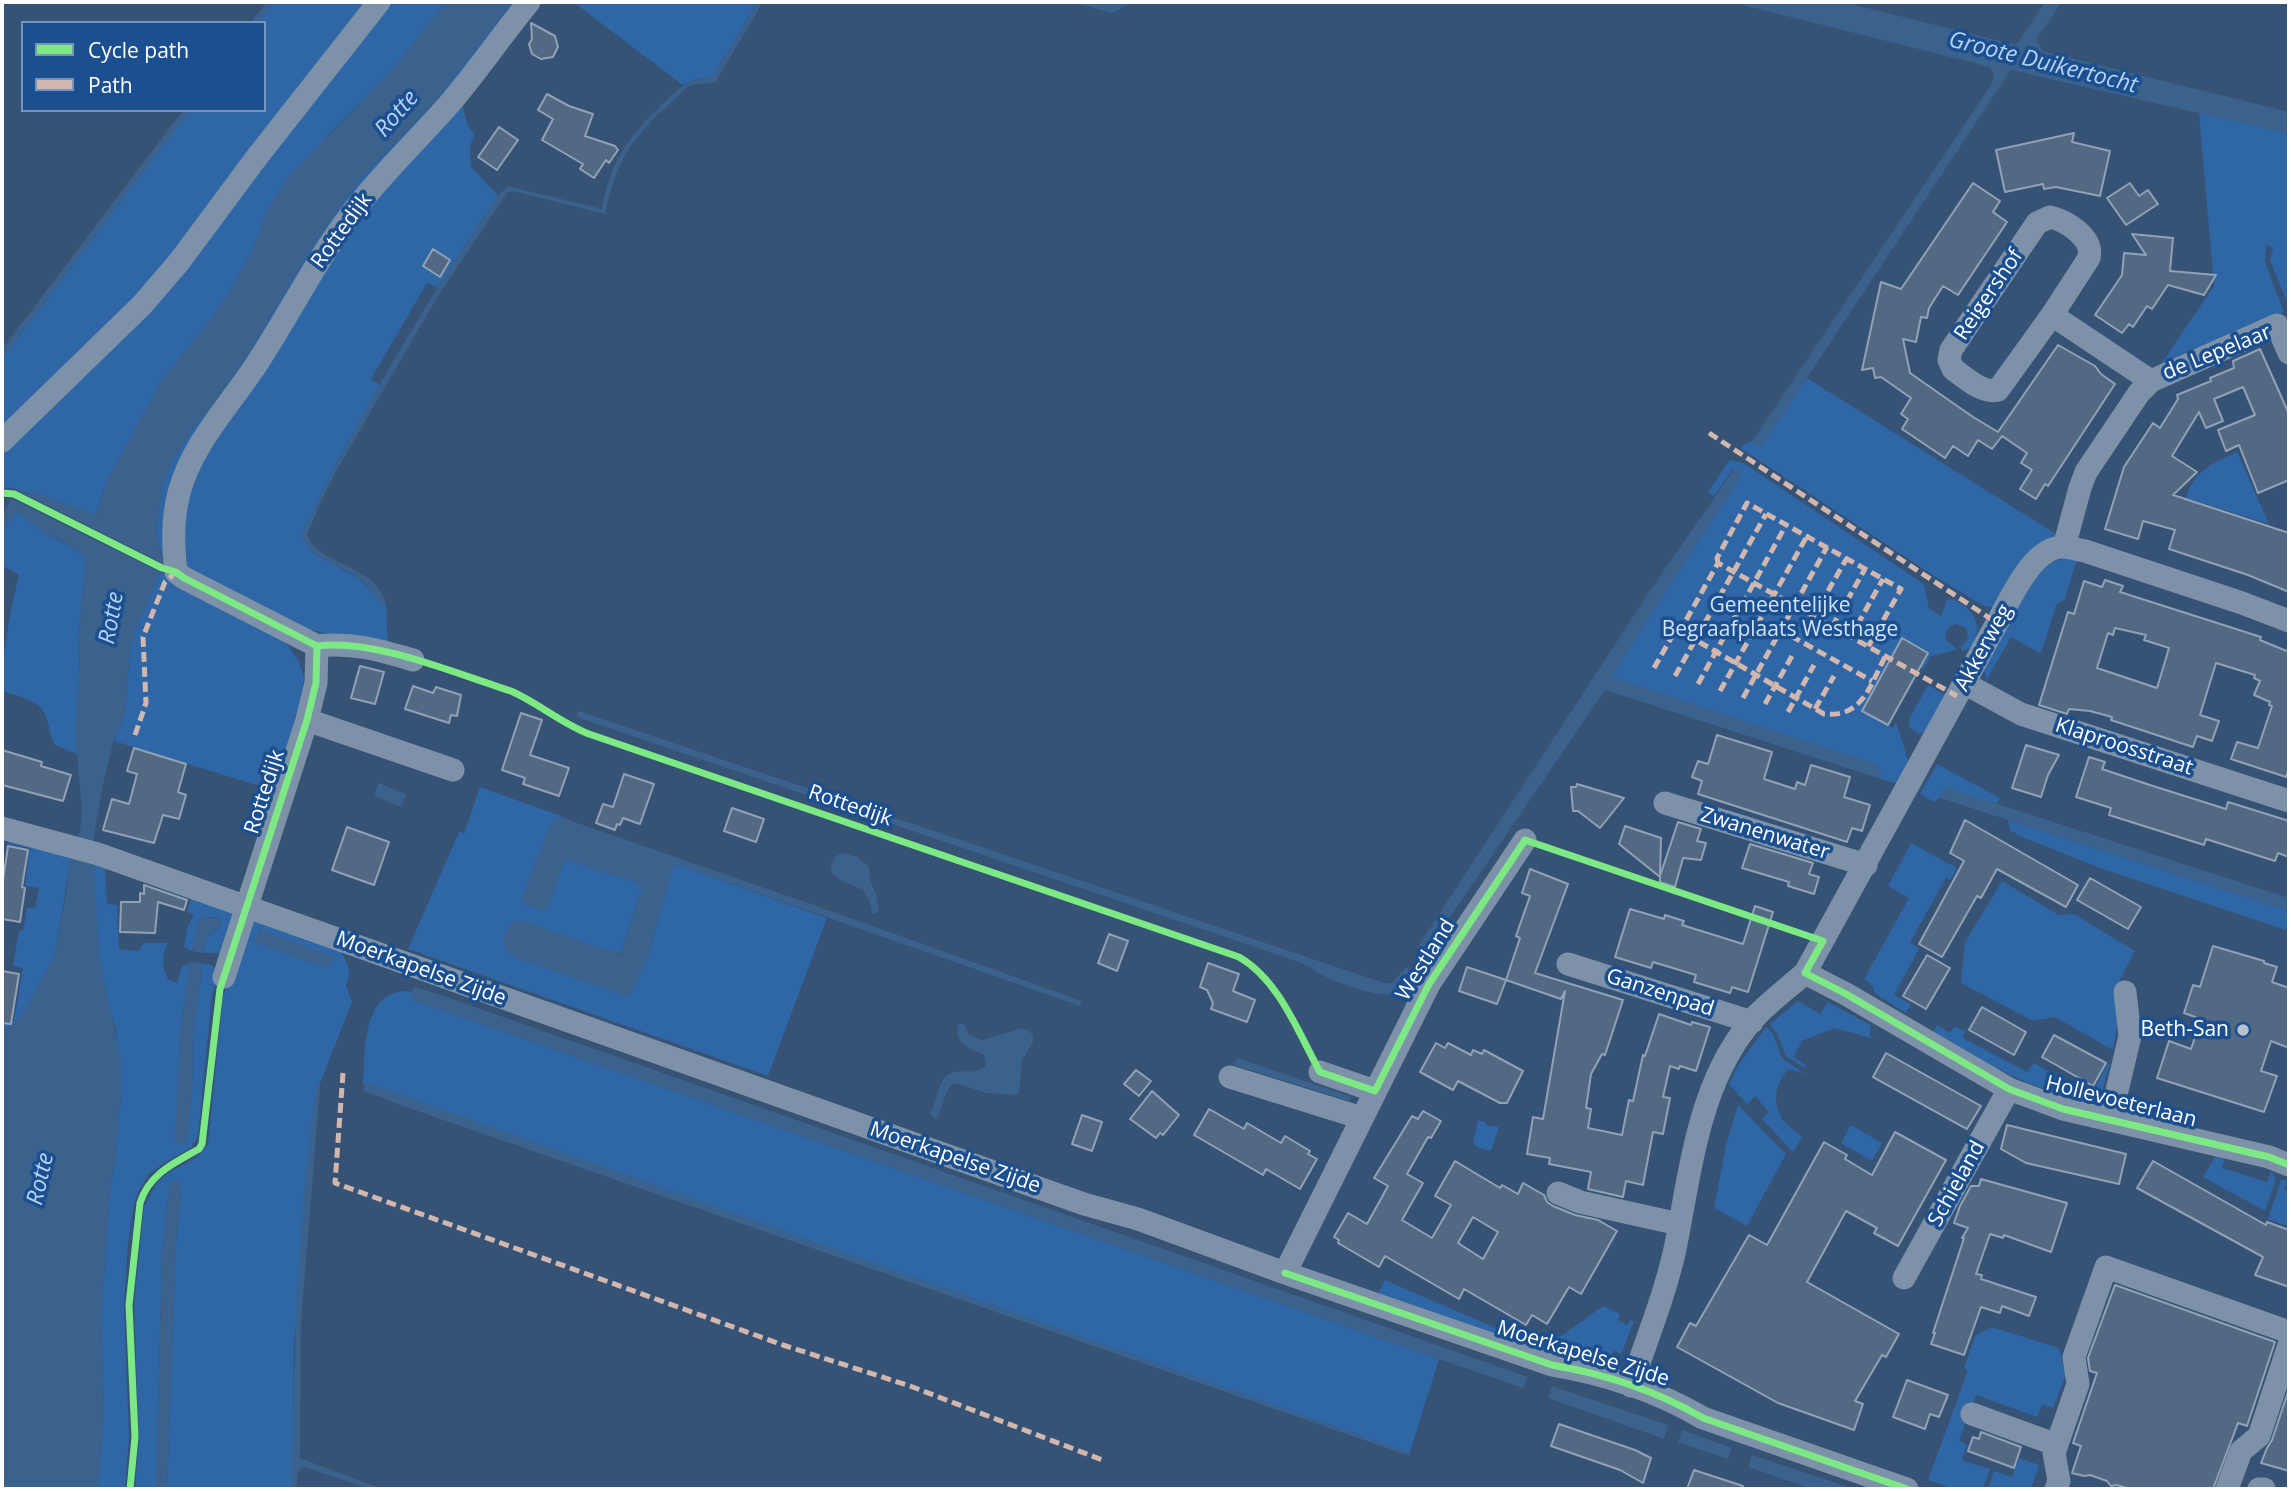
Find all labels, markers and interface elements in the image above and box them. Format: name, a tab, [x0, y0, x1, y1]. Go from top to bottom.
legend	[21, 21, 266, 112]
water label: Groote Duikertocht	[1946, 26, 2140, 100]
text: Cycle path	[88, 36, 189, 64]
text: Path	[88, 71, 133, 99]
water label: Rotte	[369, 85, 425, 143]
street label: Rottedijk	[306, 188, 378, 274]
street label: Reigershof	[1949, 245, 2029, 345]
street label: de Lepelaar	[2159, 320, 2275, 386]
water label: Rotte	[94, 590, 130, 646]
park label: Gemeentelijke Begraafplaats Westhage	[1662, 593, 1898, 643]
street label: Akkerweg	[1950, 600, 2018, 696]
street label: Klaproosstraat	[2052, 713, 2196, 781]
street label: Rottedijk	[240, 747, 290, 837]
street label: Rottedijk	[805, 780, 895, 832]
street label: Zwanenwater	[1698, 802, 1832, 866]
street label: Westland	[1391, 915, 1461, 1005]
street label: Moerkapelse Zijde	[333, 927, 509, 1011]
street label: Ganzenpad	[1603, 964, 1717, 1022]
place label: Beth-San	[2140, 1017, 2229, 1043]
marker: Beth-San	[2235, 1022, 2251, 1038]
street label: Hollevoeterlaan	[2043, 1071, 2199, 1133]
street label: Moerkapelse Zijde	[866, 1117, 1044, 1199]
street label: Schieland	[1923, 1137, 1991, 1231]
water label: Rotte	[22, 1150, 60, 1208]
street label: Moerkapelse Zijde	[1494, 1316, 1672, 1392]

